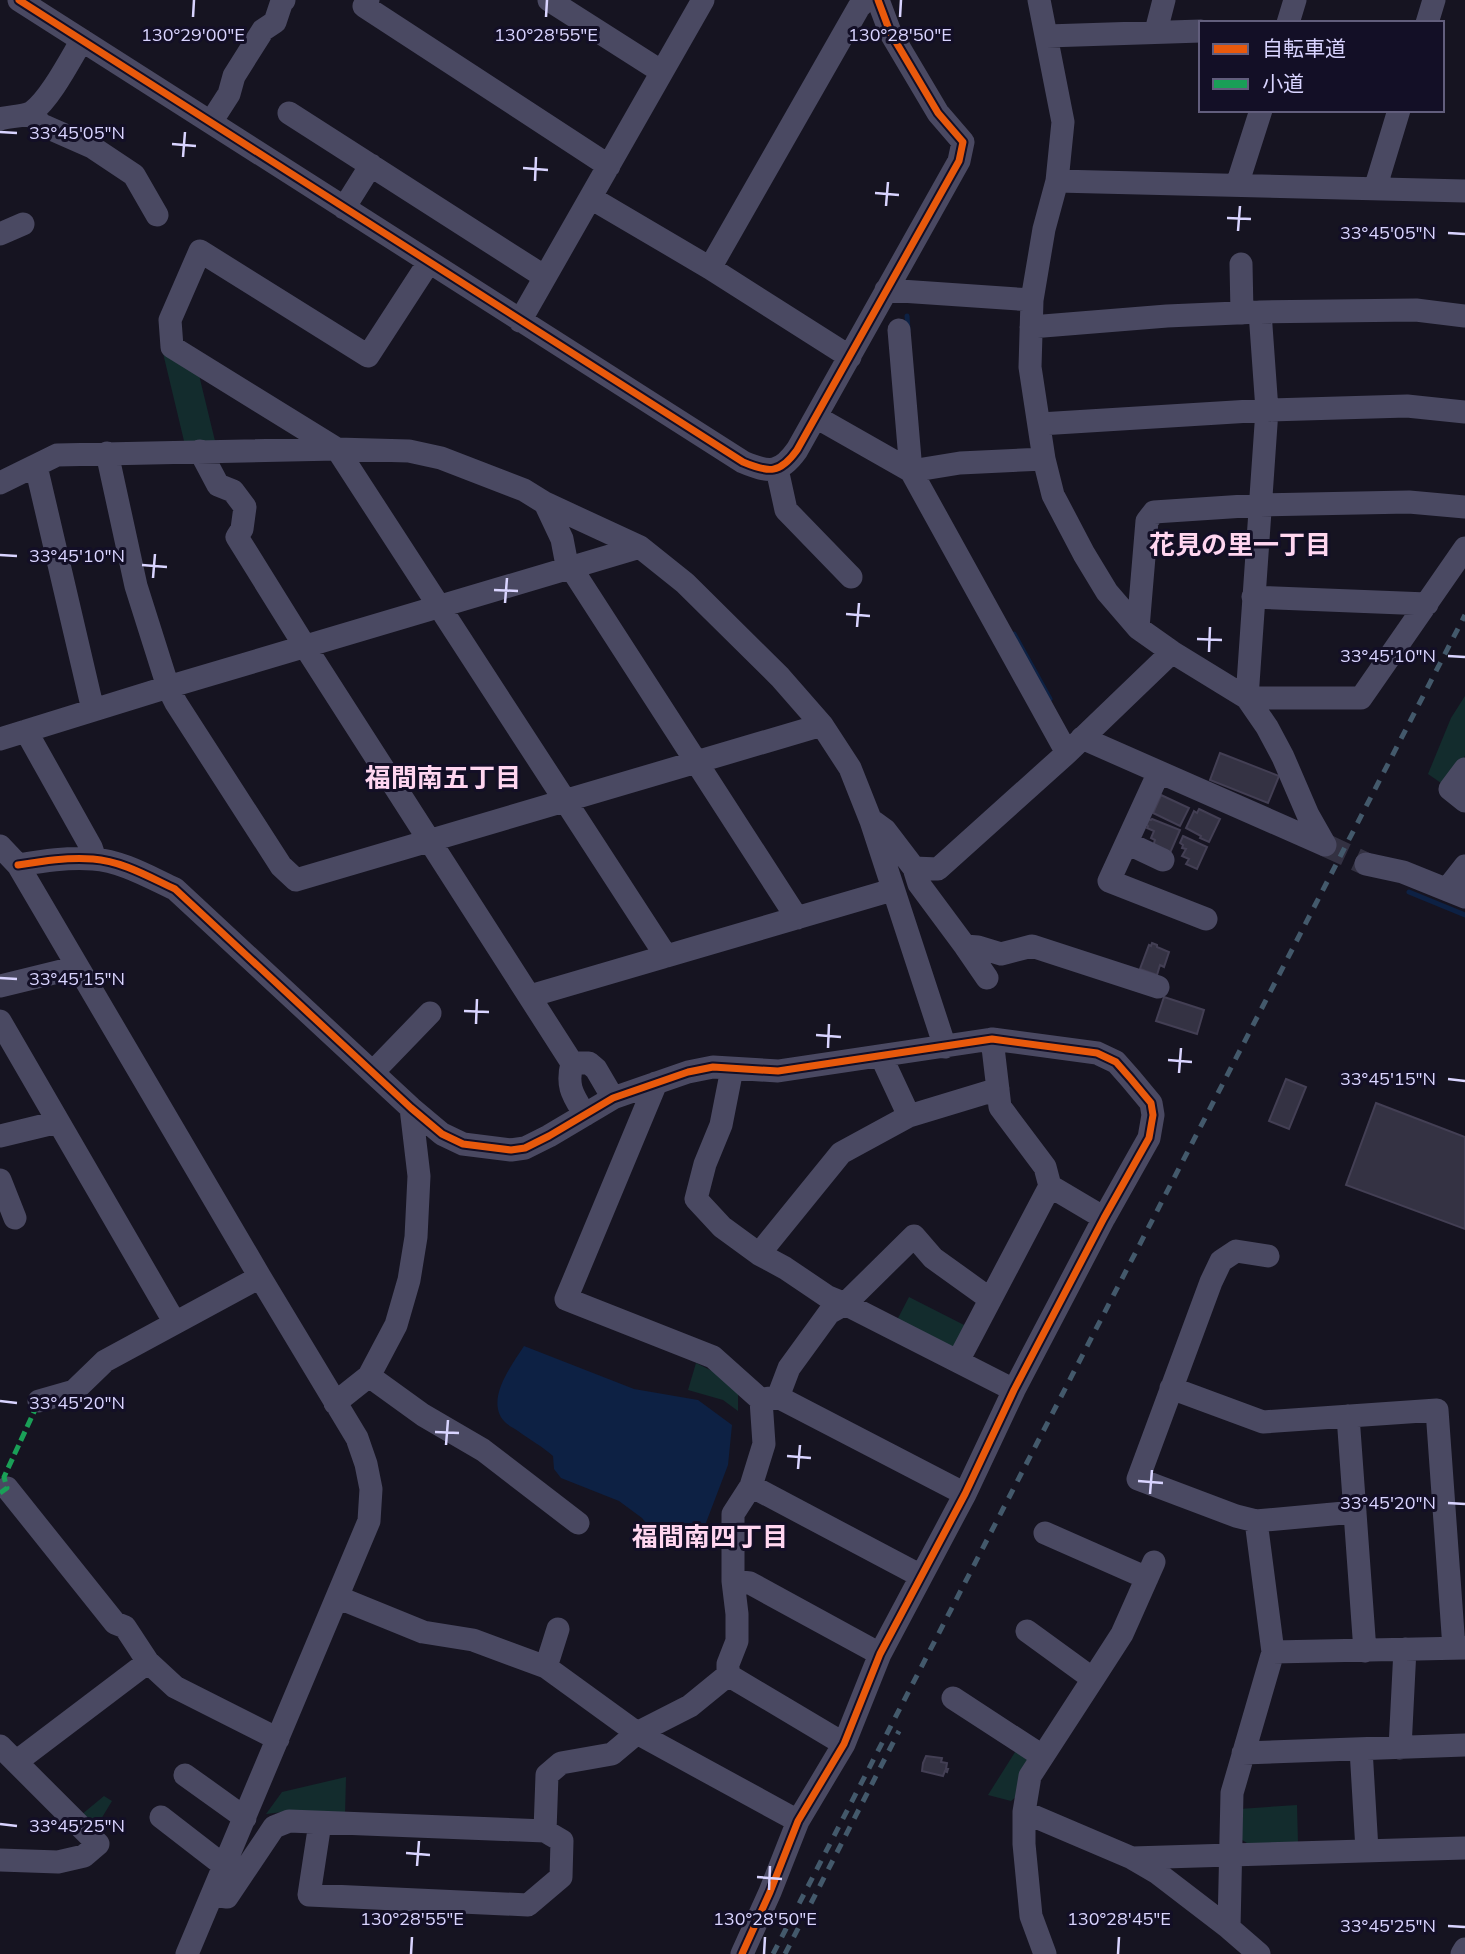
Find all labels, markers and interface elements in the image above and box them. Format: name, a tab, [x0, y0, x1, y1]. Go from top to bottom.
legend	[1199, 21, 1444, 112]
text: 130°29'00"E	[141, 23, 245, 46]
text: 130°28'55"E	[494, 23, 598, 46]
text: 130°28'50"E	[848, 23, 952, 46]
text: 自転車道	[1262, 35, 1346, 61]
text: 小道	[1262, 70, 1304, 96]
text: 33°45'05"N	[29, 121, 125, 144]
text: 33°45'05"N	[1340, 221, 1436, 244]
district label: 花見の里一丁目	[1149, 528, 1331, 561]
text: 33°45'10"N	[29, 544, 125, 567]
text: 33°45'10"N	[1340, 644, 1436, 667]
district label: 福間南五丁目	[365, 761, 521, 794]
text: 33°45'15"N	[29, 967, 125, 990]
text: 33°45'15"N	[1340, 1067, 1436, 1090]
text: 33°45'20"N	[29, 1391, 125, 1414]
text: 33°45'20"N	[1340, 1491, 1436, 1514]
district label: 福間南四丁目	[632, 1520, 788, 1553]
text: 33°45'25"N	[29, 1814, 125, 1837]
text: 130°28'55"E	[360, 1907, 464, 1930]
text: 130°28'50"E	[713, 1907, 817, 1930]
text: 130°28'45"E	[1067, 1907, 1171, 1930]
text: 33°45'25"N	[1340, 1914, 1436, 1937]

